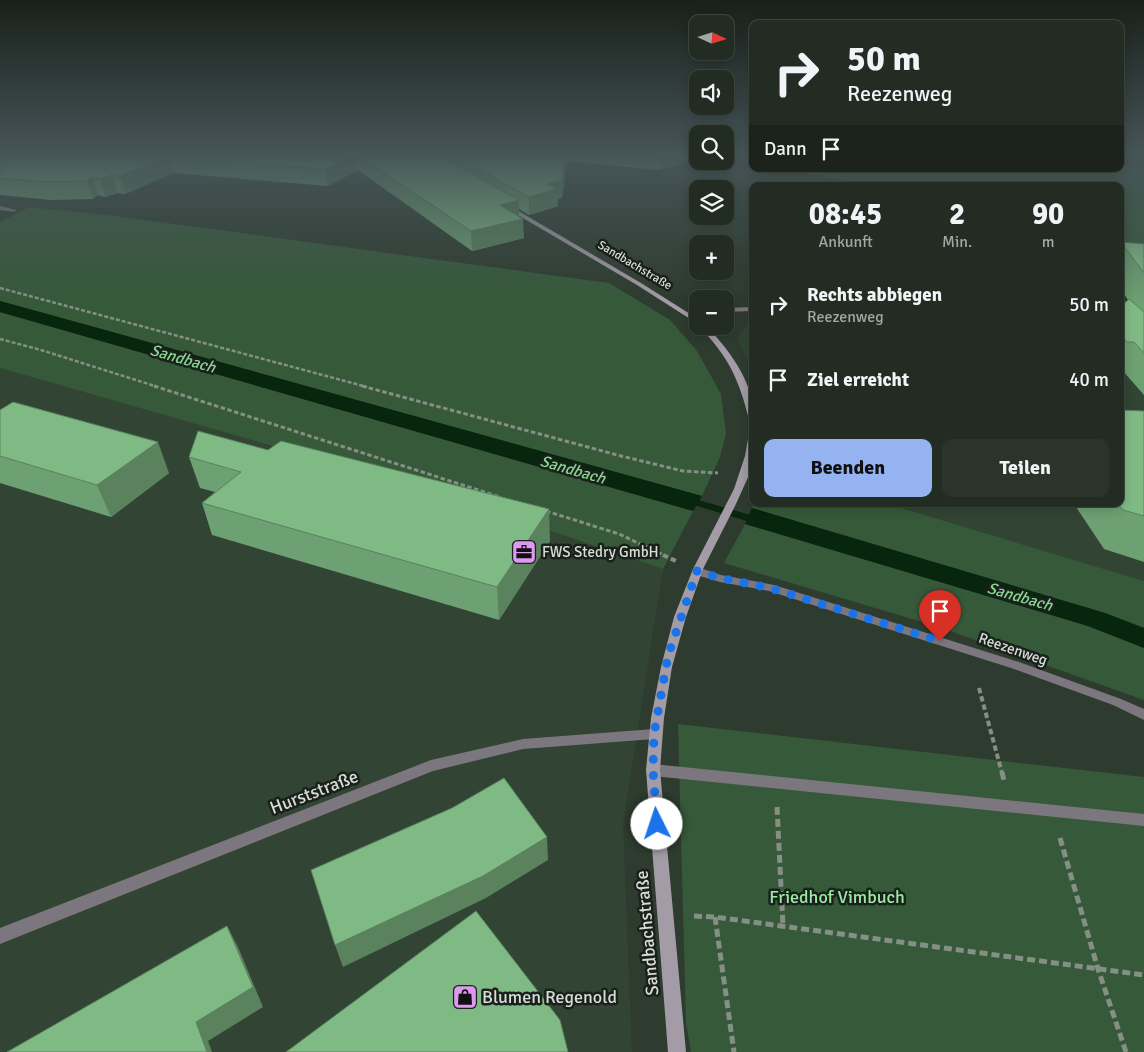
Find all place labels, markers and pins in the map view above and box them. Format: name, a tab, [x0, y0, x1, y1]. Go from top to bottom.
office icon: FWS Stedry GmbH	[511, 539, 537, 565]
place label: FWS Stedry GmbH	[542, 543, 659, 561]
pin	[919, 590, 961, 641]
shop icon: Blumen Regenold	[452, 984, 478, 1010]
place label: Blumen Regenold	[482, 986, 617, 1008]

